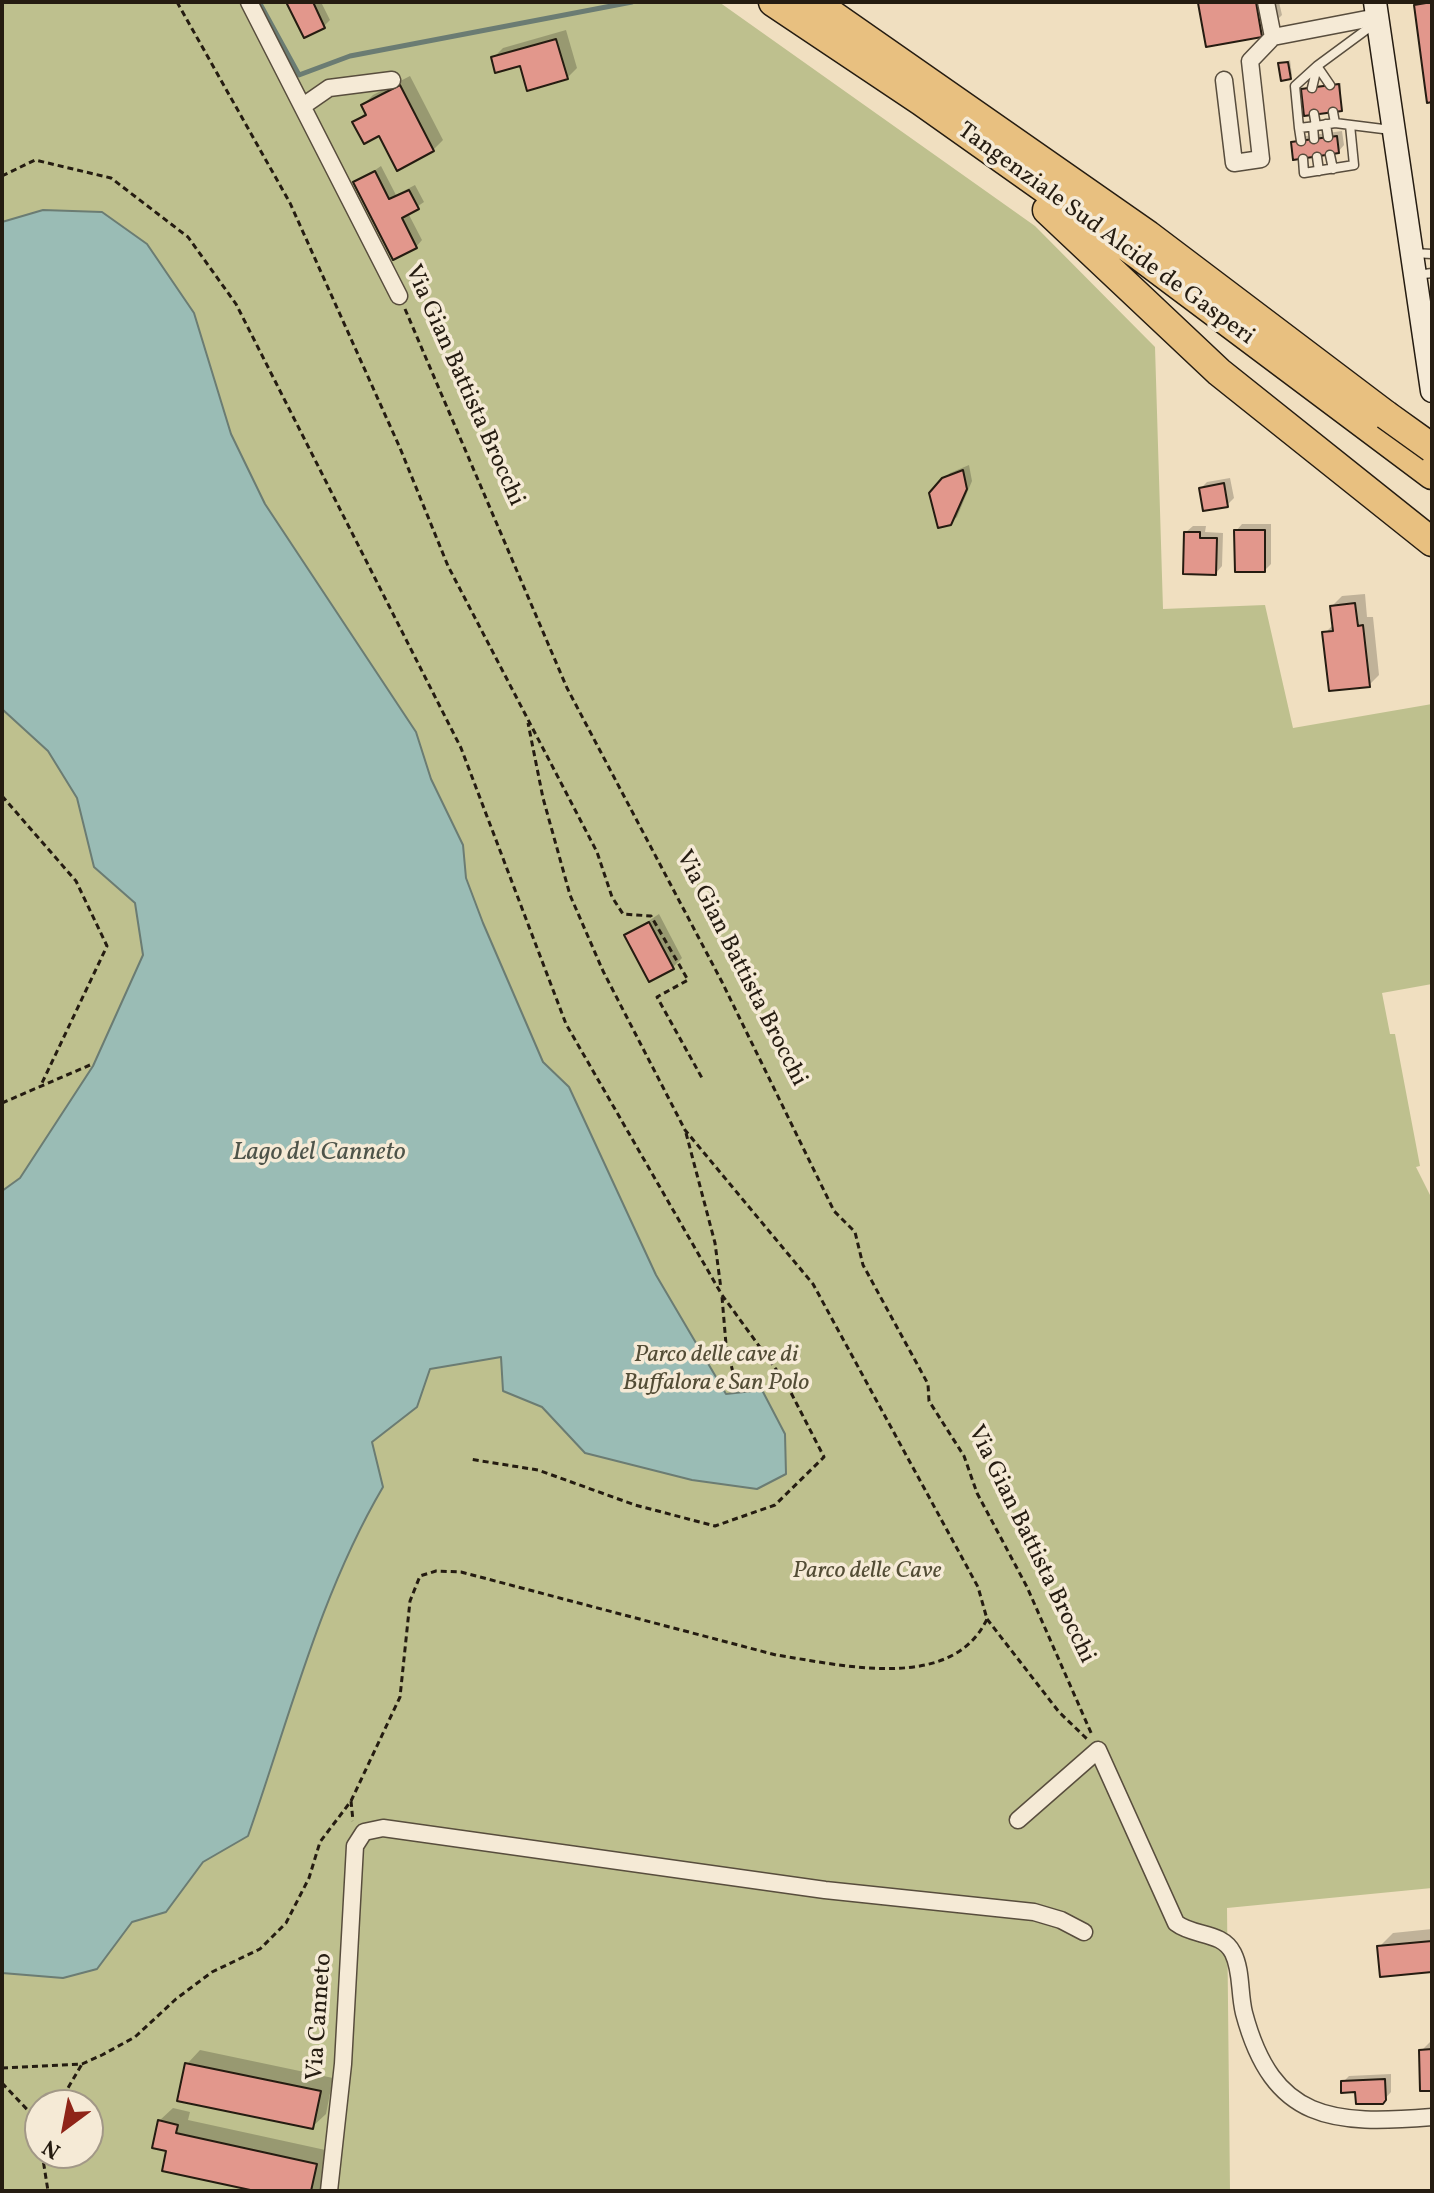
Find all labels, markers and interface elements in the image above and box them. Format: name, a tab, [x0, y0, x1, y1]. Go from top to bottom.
street label: Tangenziale Sud Alcide de Gasperi	[951, 118, 1259, 352]
street label: Via Gian Battista Brocchi	[397, 261, 529, 511]
street label: Via Gian Battista Brocchi	[668, 846, 812, 1092]
water label: Lago del Canneto	[232, 1138, 406, 1170]
park label: Parco delle cave di Buffalora e San Polo	[623, 1343, 809, 1399]
street label: Via Gian Battista Brocchi	[960, 1421, 1100, 1669]
park label: Parco delle Cave	[793, 1559, 941, 1587]
street label: Via Canneto	[302, 1952, 340, 2082]
north arrow	[24, 2089, 104, 2169]
text: N	[37, 2131, 67, 2165]

